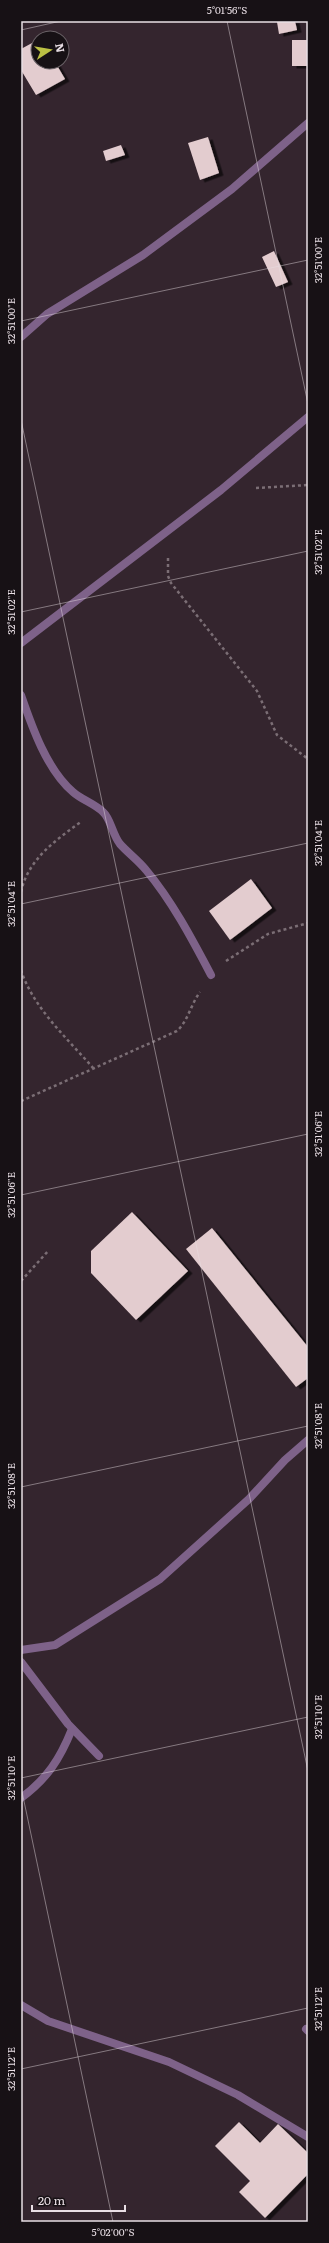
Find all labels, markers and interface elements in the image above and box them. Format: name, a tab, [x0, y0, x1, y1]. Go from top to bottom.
text: 5°01'56"S	[207, 2, 247, 17]
north arrow	[30, 30, 70, 70]
text: N	[52, 42, 70, 54]
text: 32°51'00"E	[310, 237, 325, 283]
text: 32°51'00"E	[3, 298, 18, 344]
text: 32°51'02"E	[310, 529, 325, 575]
text: 32°51'02"E	[3, 589, 18, 635]
text: 32°51'04"E	[310, 820, 325, 866]
text: 32°51'04"E	[3, 881, 18, 927]
text: 32°51'06"E	[310, 1111, 325, 1157]
text: 32°51'06"E	[3, 1172, 18, 1218]
text: 32°51'08"E	[310, 1403, 325, 1449]
text: 32°51'08"E	[3, 1463, 18, 1509]
text: 32°51'10"E	[310, 1695, 325, 1739]
text: 32°51'10"E	[3, 1756, 18, 1800]
text: 32°51'12"E	[310, 1987, 325, 2031]
text: 32°51'12"E	[3, 2047, 18, 2091]
scale bar	[32, 2187, 125, 2213]
text: 20 m	[38, 2191, 65, 2209]
text: 5°02'00"S	[92, 2224, 134, 2239]

